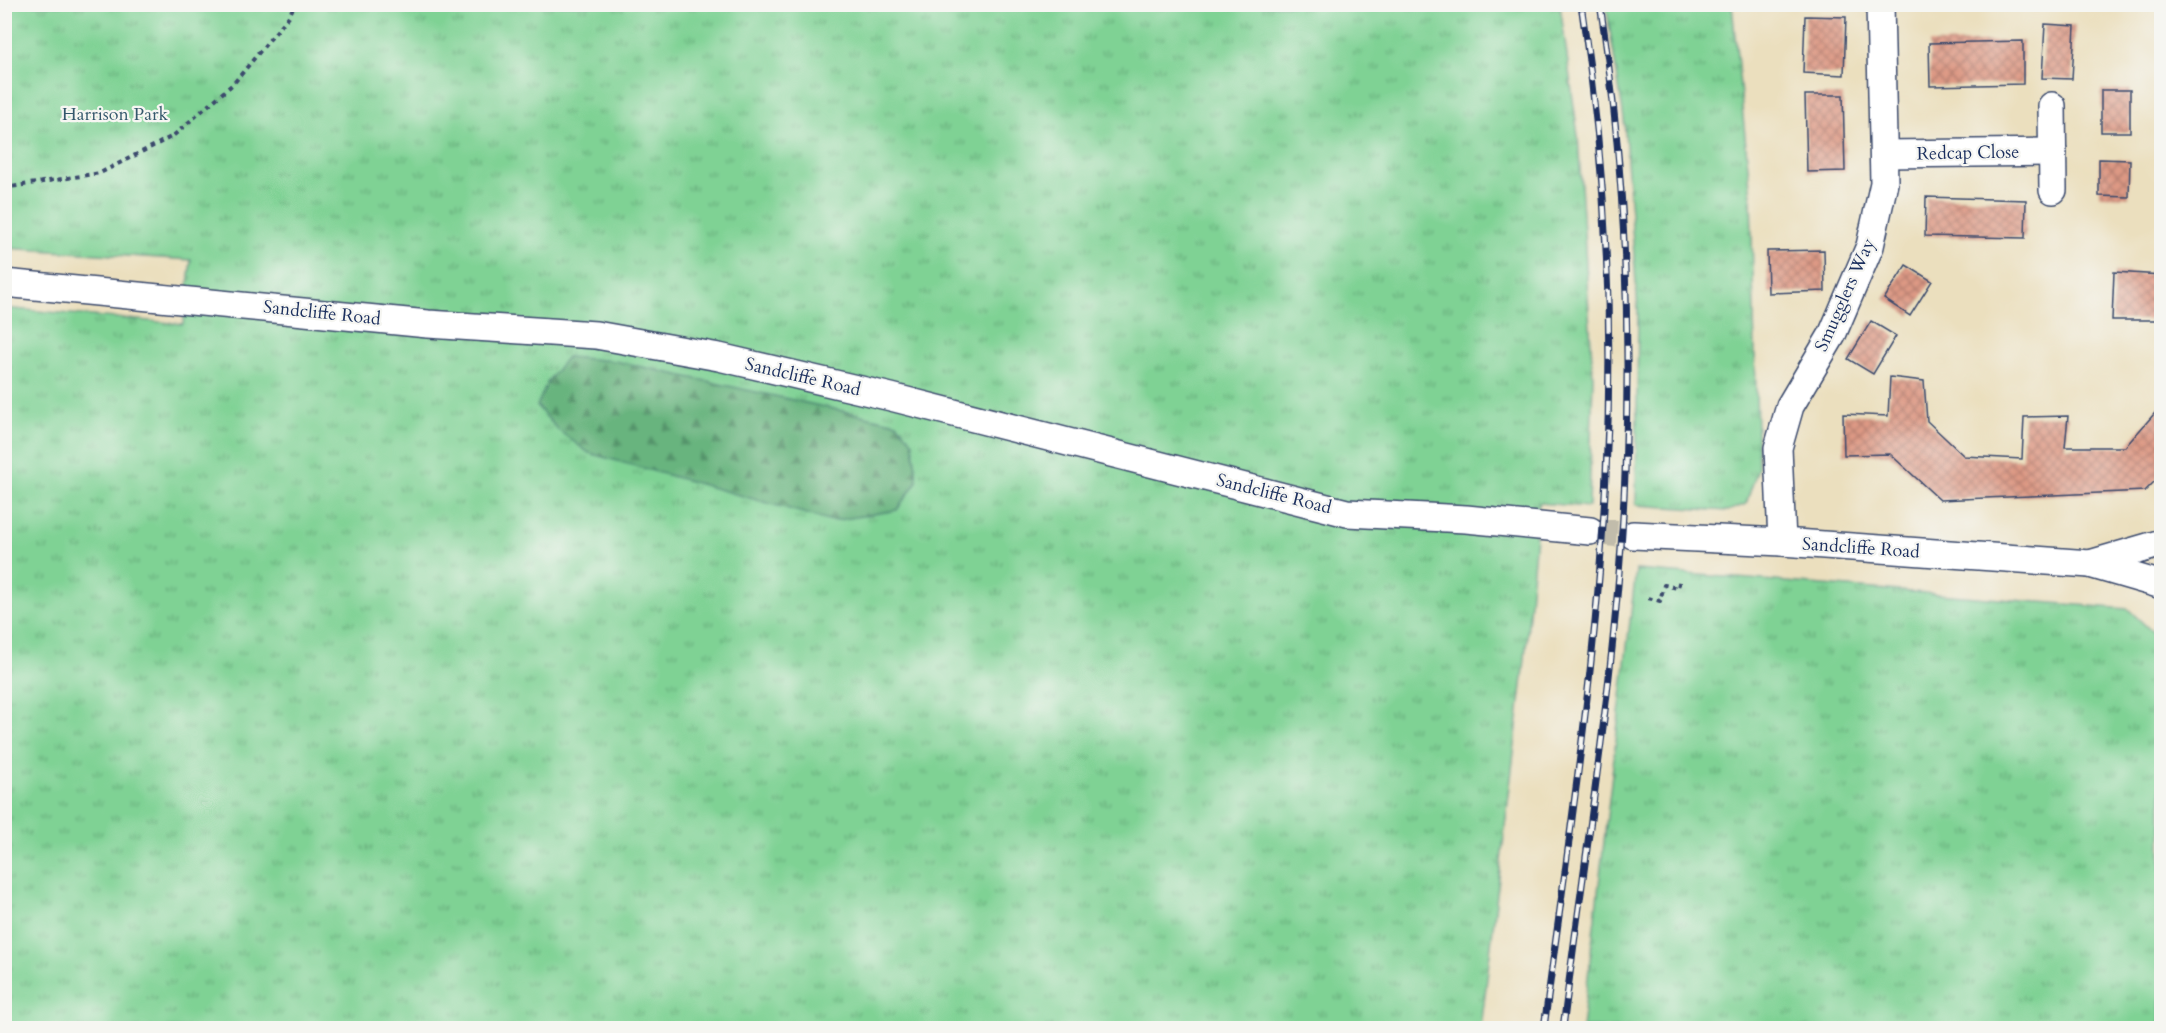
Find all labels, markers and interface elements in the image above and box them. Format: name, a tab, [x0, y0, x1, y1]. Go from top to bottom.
park label: Harrison Park	[62, 102, 169, 127]
street label: Redcap Close	[1916, 140, 2020, 166]
street label: Smugglers Way	[1809, 234, 1881, 356]
street label: Sandcliffe Road	[262, 294, 382, 332]
street label: Sandcliffe Road	[743, 352, 864, 403]
street label: Sandcliffe Road	[1214, 468, 1335, 520]
street label: Sandcliffe Road	[1801, 531, 1921, 565]

